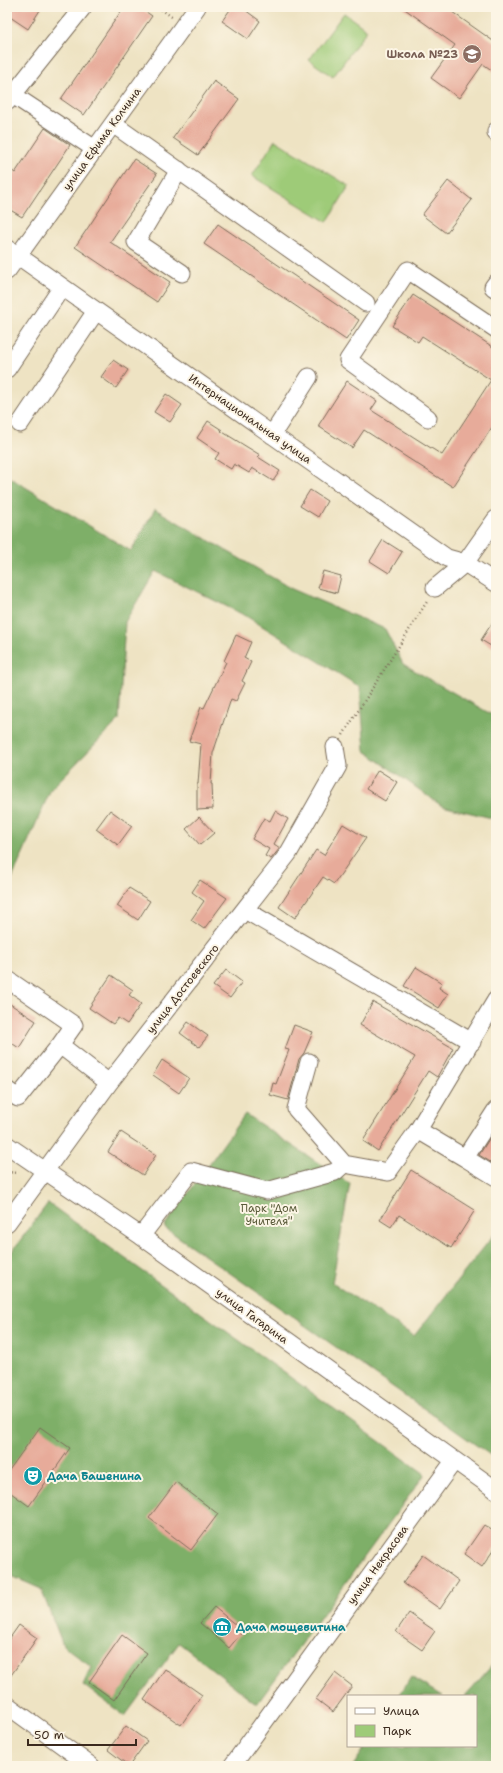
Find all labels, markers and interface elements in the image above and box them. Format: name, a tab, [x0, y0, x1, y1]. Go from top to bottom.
school or university icon: Школа №23	[461, 43, 483, 65]
place label: Школа №23	[386, 47, 458, 62]
street label: улица Ефима Колчина	[60, 84, 145, 193]
street label: Интернациональная улица	[186, 371, 315, 467]
street label: улица Достоевского	[143, 941, 223, 1037]
park label: Парк "Дом Учителя"	[241, 1201, 298, 1229]
street label: улица Гагарина	[213, 1285, 291, 1347]
theatre icon: Дача Башенина	[22, 1465, 44, 1487]
place label: Дача Башенина	[47, 1469, 142, 1484]
street label: улица Некрасова	[344, 1522, 412, 1608]
museum icon: Дача мощевитина	[211, 1616, 233, 1638]
place label: Дача мощевитина	[236, 1620, 346, 1635]
legend	[347, 1695, 477, 1747]
text: Улица	[383, 1703, 420, 1719]
scale bar	[28, 1721, 136, 1747]
text: Парк	[383, 1723, 412, 1739]
text: 50 m	[34, 1727, 64, 1743]

